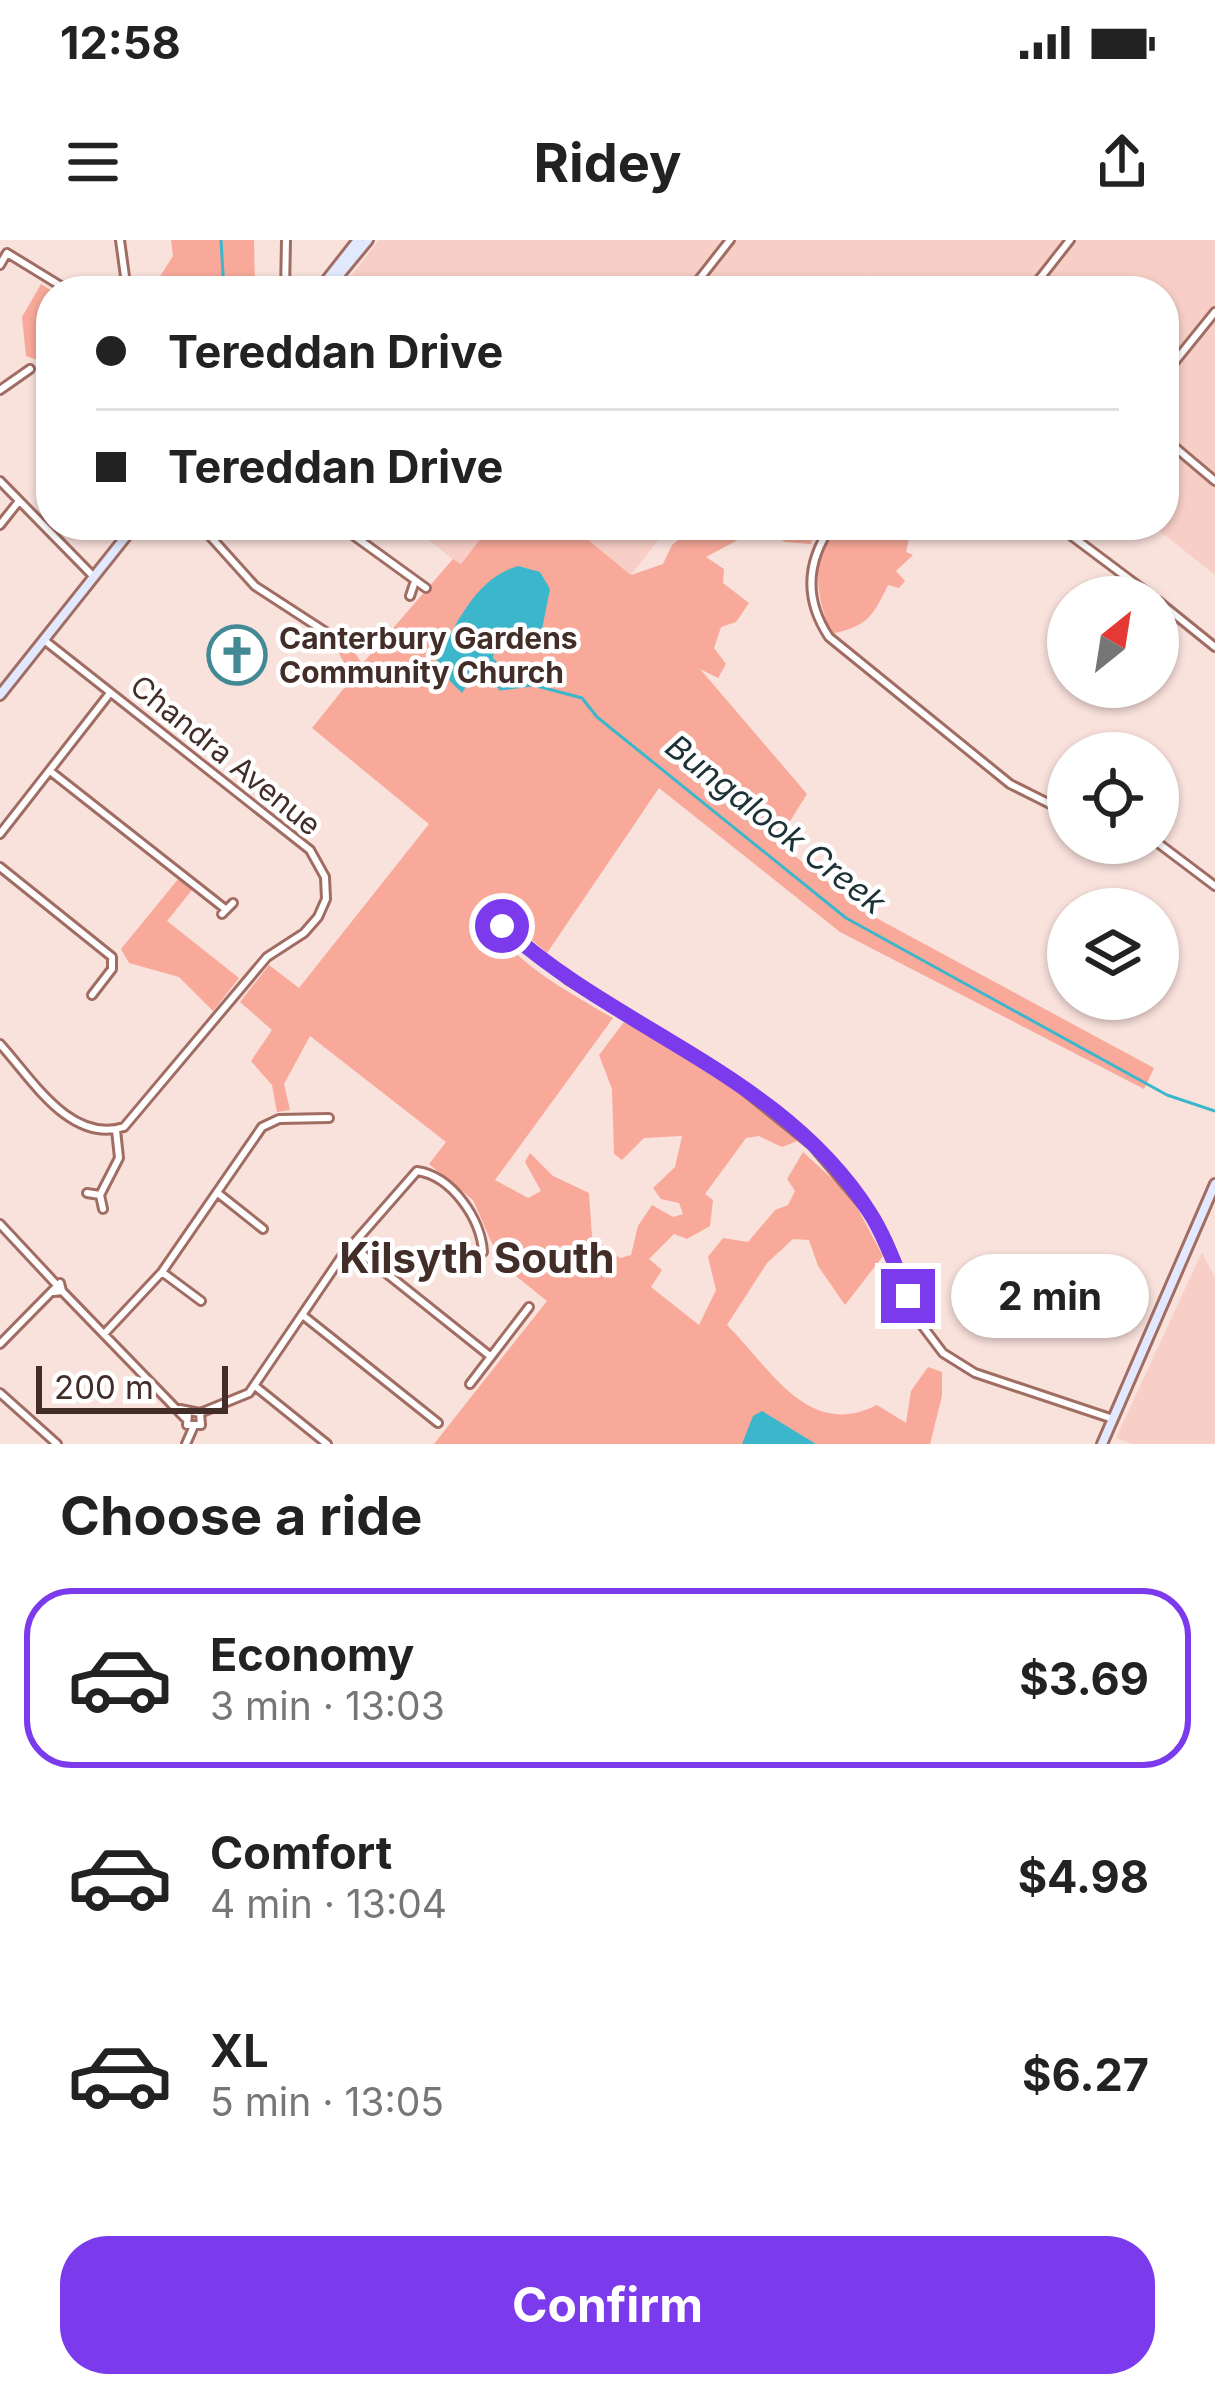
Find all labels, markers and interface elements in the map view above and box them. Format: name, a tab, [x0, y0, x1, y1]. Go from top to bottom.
text: 12:58	[60, 15, 181, 70]
icon: menu	[60, 129, 126, 195]
icon: share	[1089, 129, 1155, 195]
text: Ridey	[534, 130, 681, 195]
text: Tereddan Drive	[168, 324, 503, 379]
text: Tereddan Drive	[168, 439, 503, 494]
north arrow	[1047, 576, 1179, 708]
map controls	[1047, 576, 1179, 1020]
place label: Canterbury Gardens Community Church	[279, 620, 578, 690]
church icon: Canterbury Gardens Community Church	[206, 624, 268, 686]
street label: Chandra Avenue	[124, 667, 328, 843]
water label: Bungalook Creek	[658, 726, 895, 923]
button: locate	[1047, 732, 1179, 864]
button: layers	[1047, 888, 1179, 1020]
route start	[475, 899, 529, 953]
district label: Kilsyth South	[339, 1232, 615, 1283]
callout: 2 min	[950, 1254, 1148, 1338]
route end	[881, 1269, 935, 1323]
text: 2 min	[998, 1272, 1102, 1319]
scale bar	[36, 1360, 228, 1413]
text: 200 m	[54, 1367, 154, 1407]
text: Choose a ride	[60, 1483, 422, 1548]
icon: car	[66, 1624, 174, 1732]
text: Economy	[210, 1627, 414, 1682]
text: $3.69	[1019, 1651, 1149, 1706]
text: 3 min · 13:03	[210, 1682, 445, 1729]
icon: car	[66, 1822, 174, 1930]
text: Comfort	[210, 1825, 392, 1880]
text: $4.98	[1018, 1849, 1149, 1904]
text: 4 min · 13:04	[210, 1880, 447, 1927]
icon: car	[66, 2020, 174, 2128]
text: XL	[210, 2023, 269, 2078]
text: $6.27	[1022, 2047, 1149, 2102]
text: 5 min · 13:05	[210, 2078, 444, 2125]
button: Confirm	[60, 2236, 1155, 2374]

